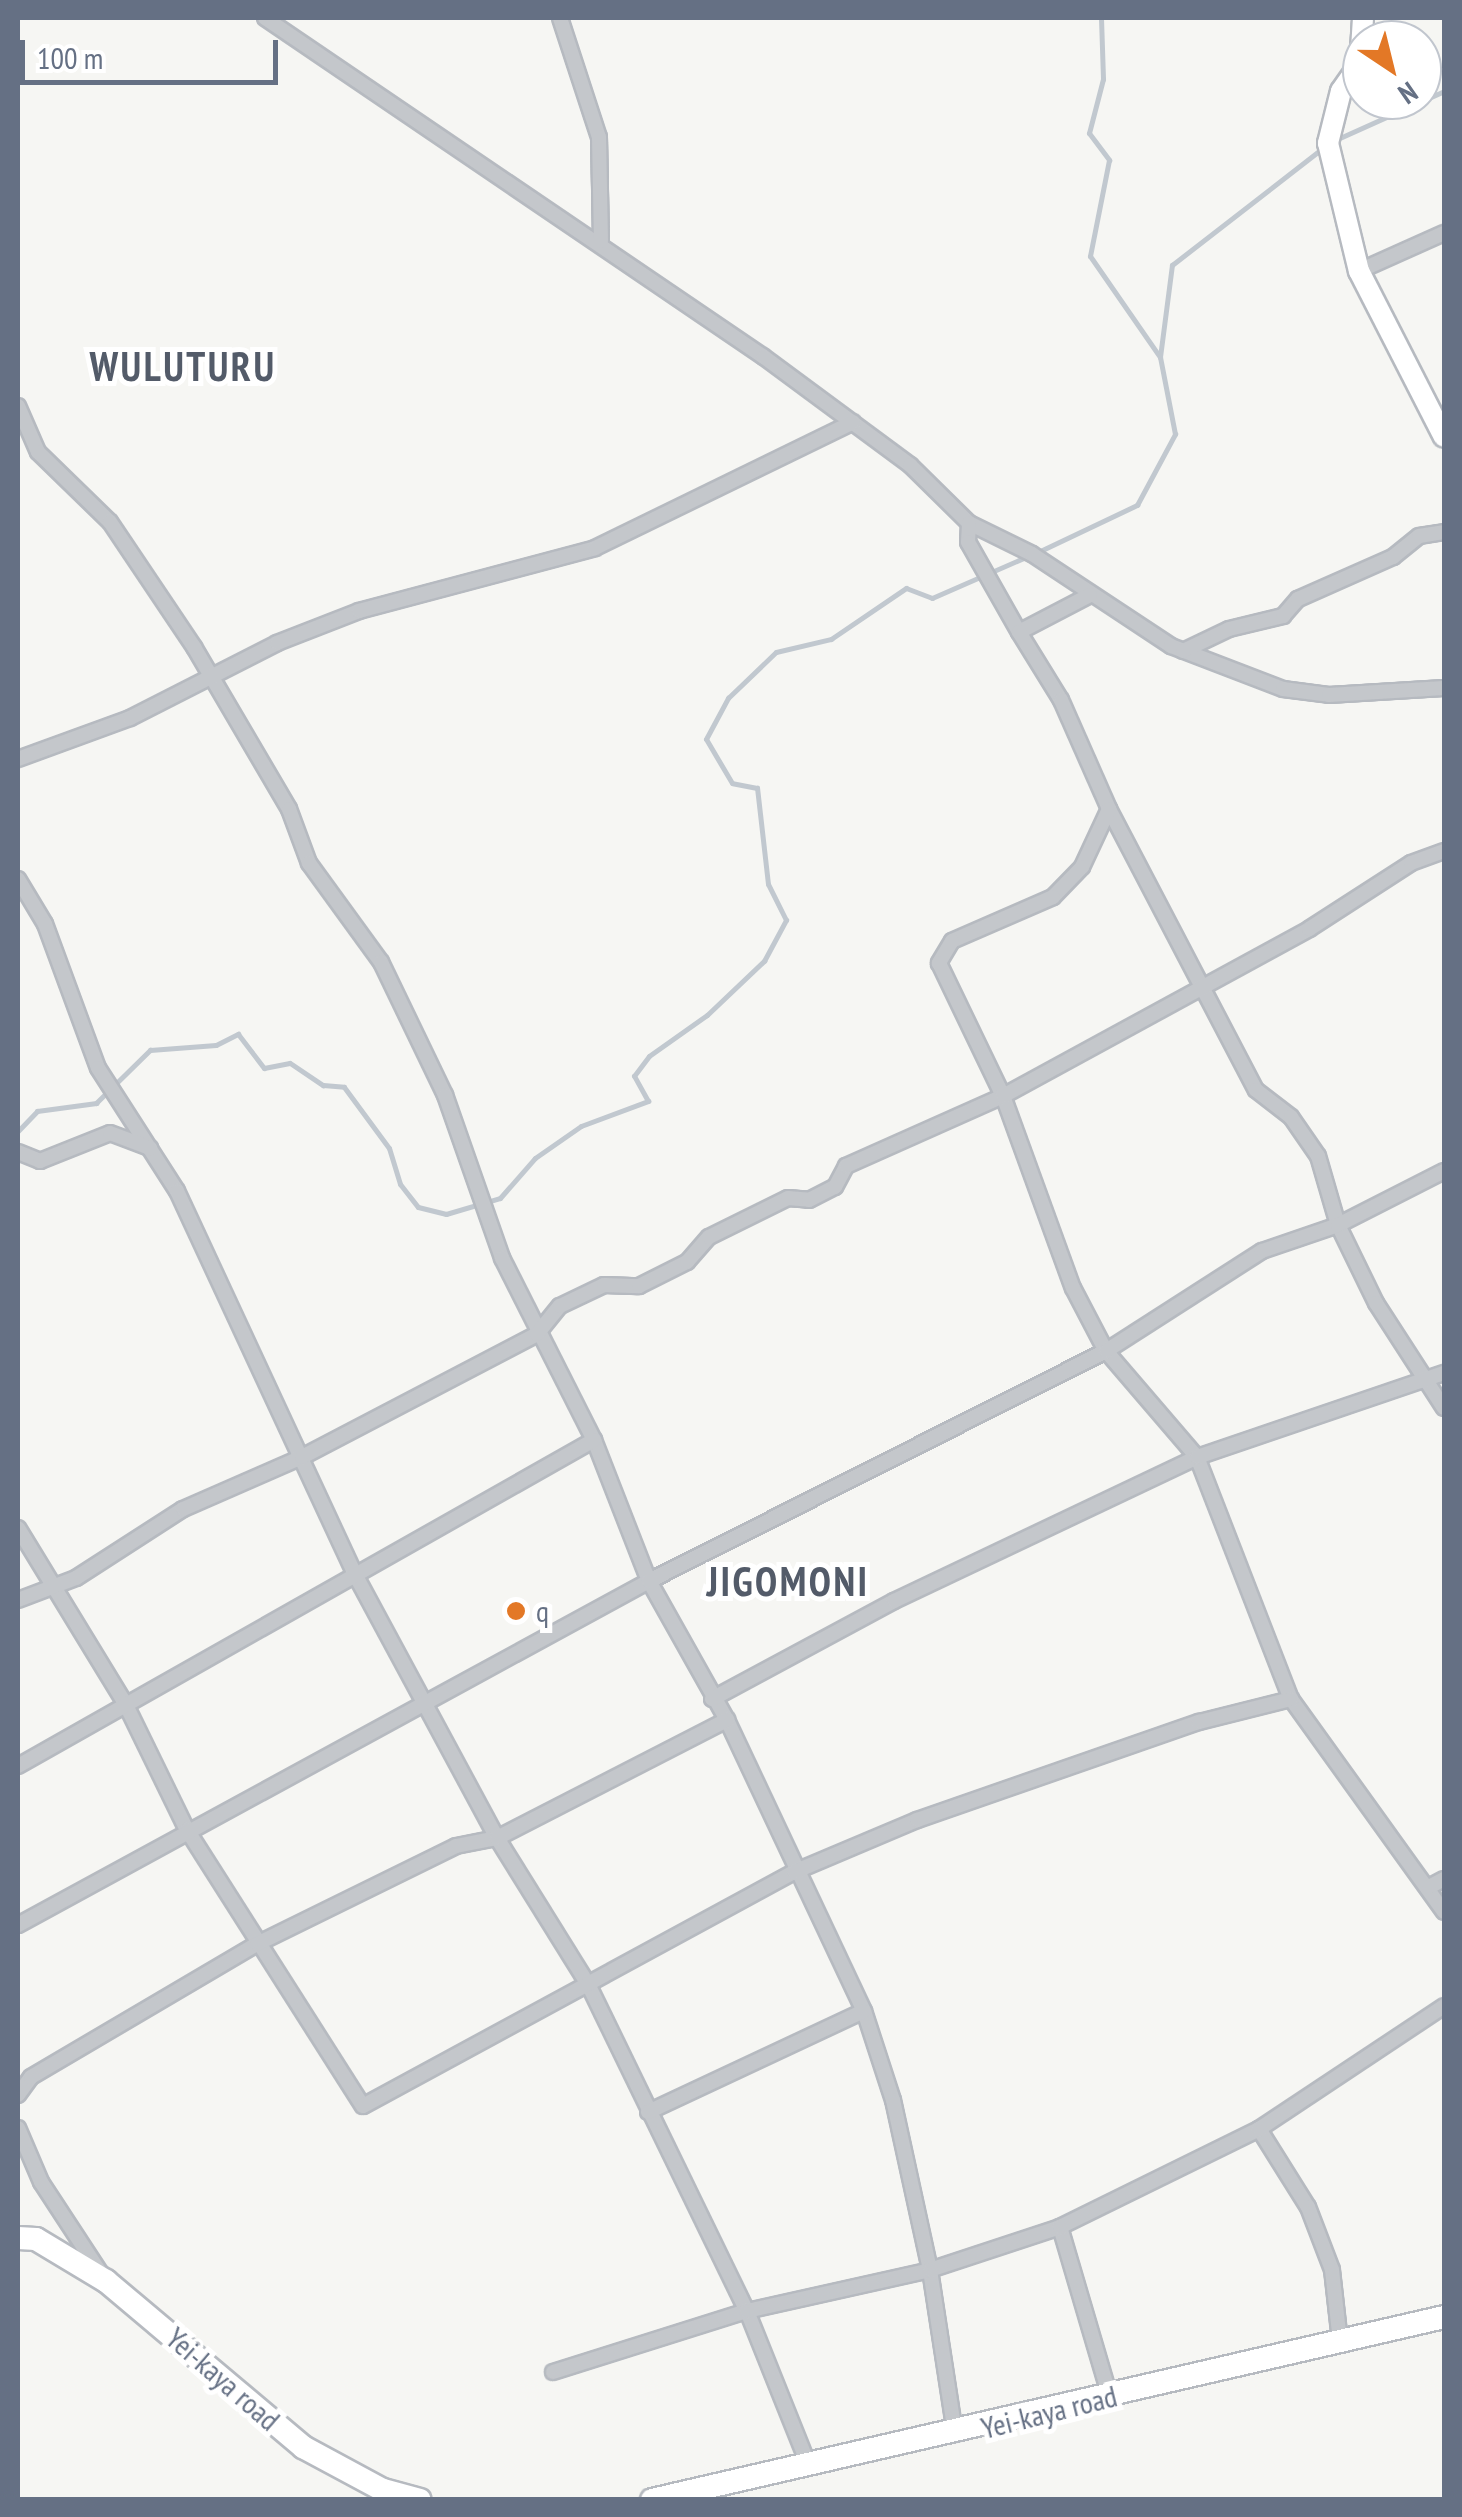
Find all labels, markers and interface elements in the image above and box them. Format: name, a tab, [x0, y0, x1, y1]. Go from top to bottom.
scale bar	[25, 20, 282, 82]
north arrow	[1342, 20, 1442, 120]
text: 100 m	[37, 38, 103, 77]
text: N	[1392, 74, 1425, 113]
district label: WULUTURU	[89, 342, 277, 390]
district label: JIGOMONI	[706, 1557, 870, 1605]
place label: q	[536, 1593, 549, 1629]
marker: q	[505, 1600, 527, 1622]
street label: Yei-kaya road	[159, 2320, 287, 2438]
street label: Yei-kaya road	[977, 2378, 1121, 2446]

